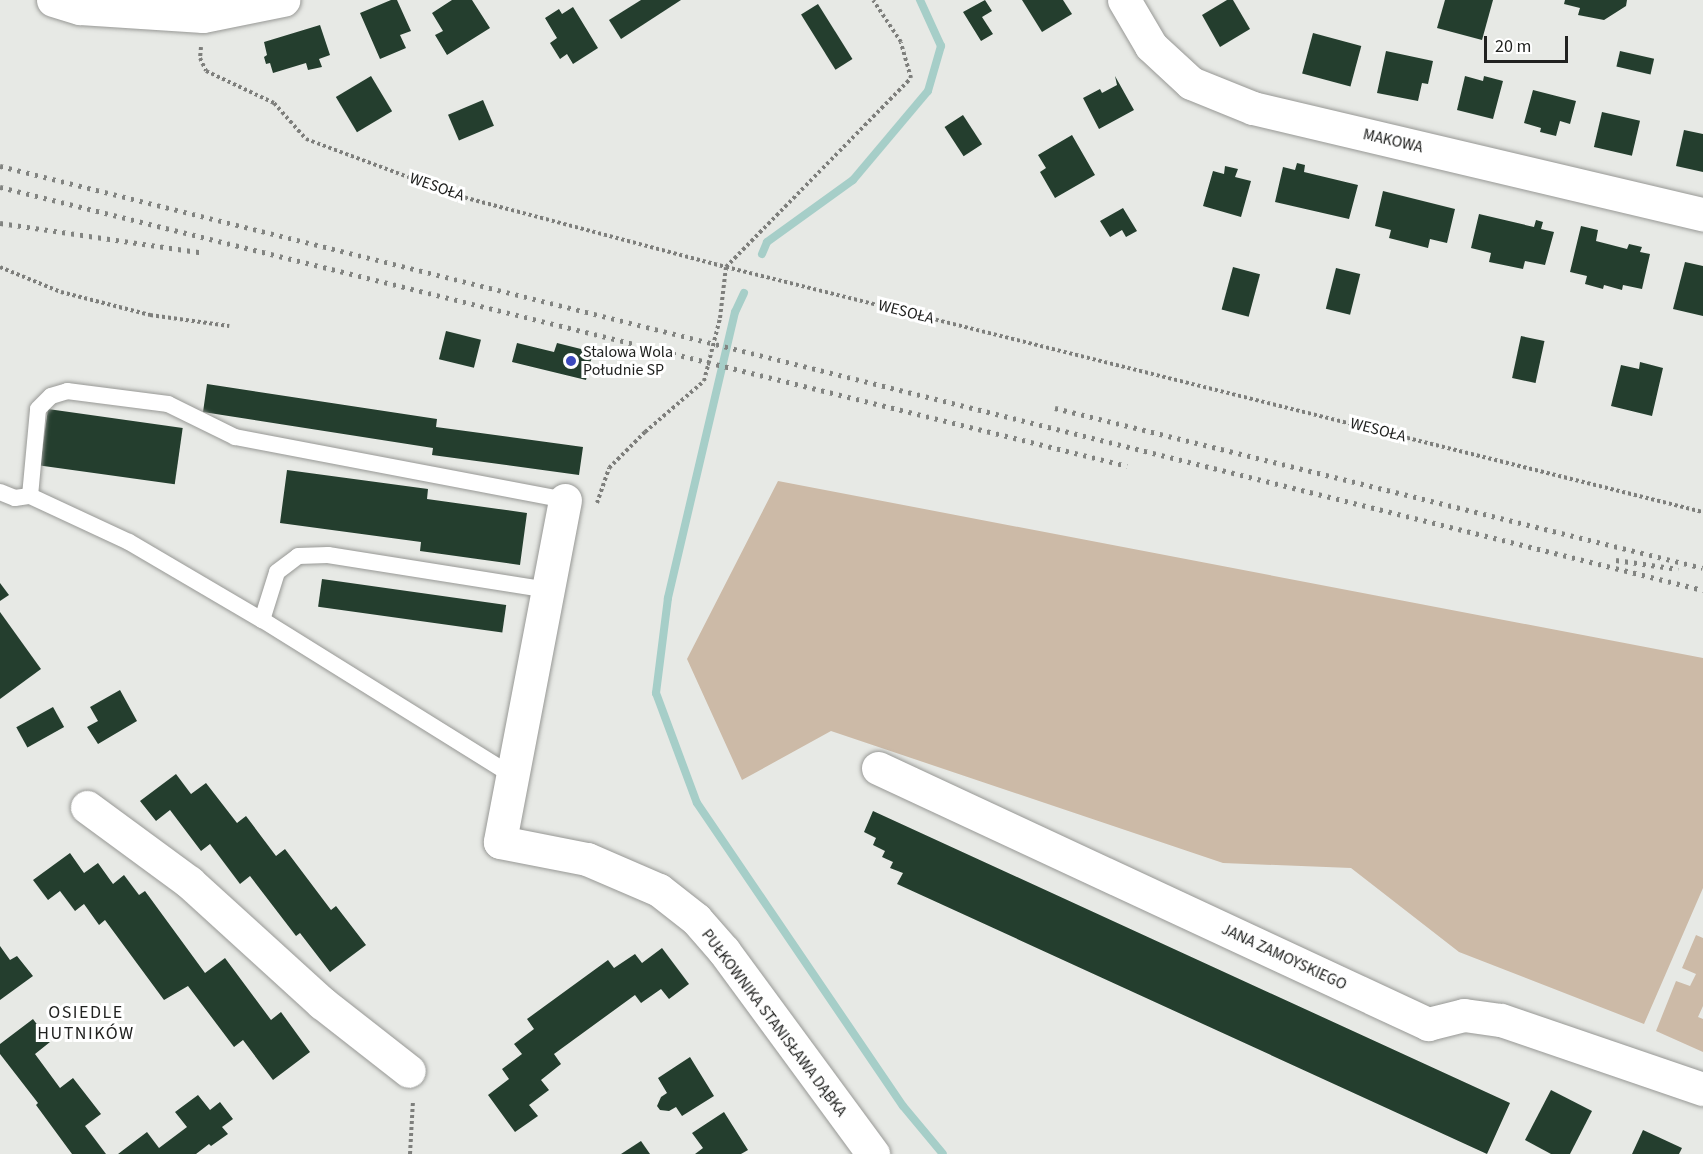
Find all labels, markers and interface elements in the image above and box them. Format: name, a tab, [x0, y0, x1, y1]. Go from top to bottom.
scale bar	[1487, 24, 1571, 62]
text: 20 m	[1495, 34, 1531, 59]
street label: MAKOWA	[1361, 125, 1425, 157]
street label: WESOŁA	[407, 169, 467, 205]
street label: WESOŁA	[876, 296, 936, 328]
place label: Stalowa Wola Południe SP	[583, 342, 673, 380]
marker: Stalowa Wola Południe SP	[564, 354, 578, 368]
street label: WESOŁA	[1348, 414, 1408, 446]
street label: JANA ZAMOYSKIEGO	[1218, 920, 1350, 994]
street label: PUŁKOWNIKA STANISŁAWA DĄBKA	[697, 925, 851, 1121]
district label: OSIEDLE HUTNIKÓW	[37, 1003, 135, 1046]

